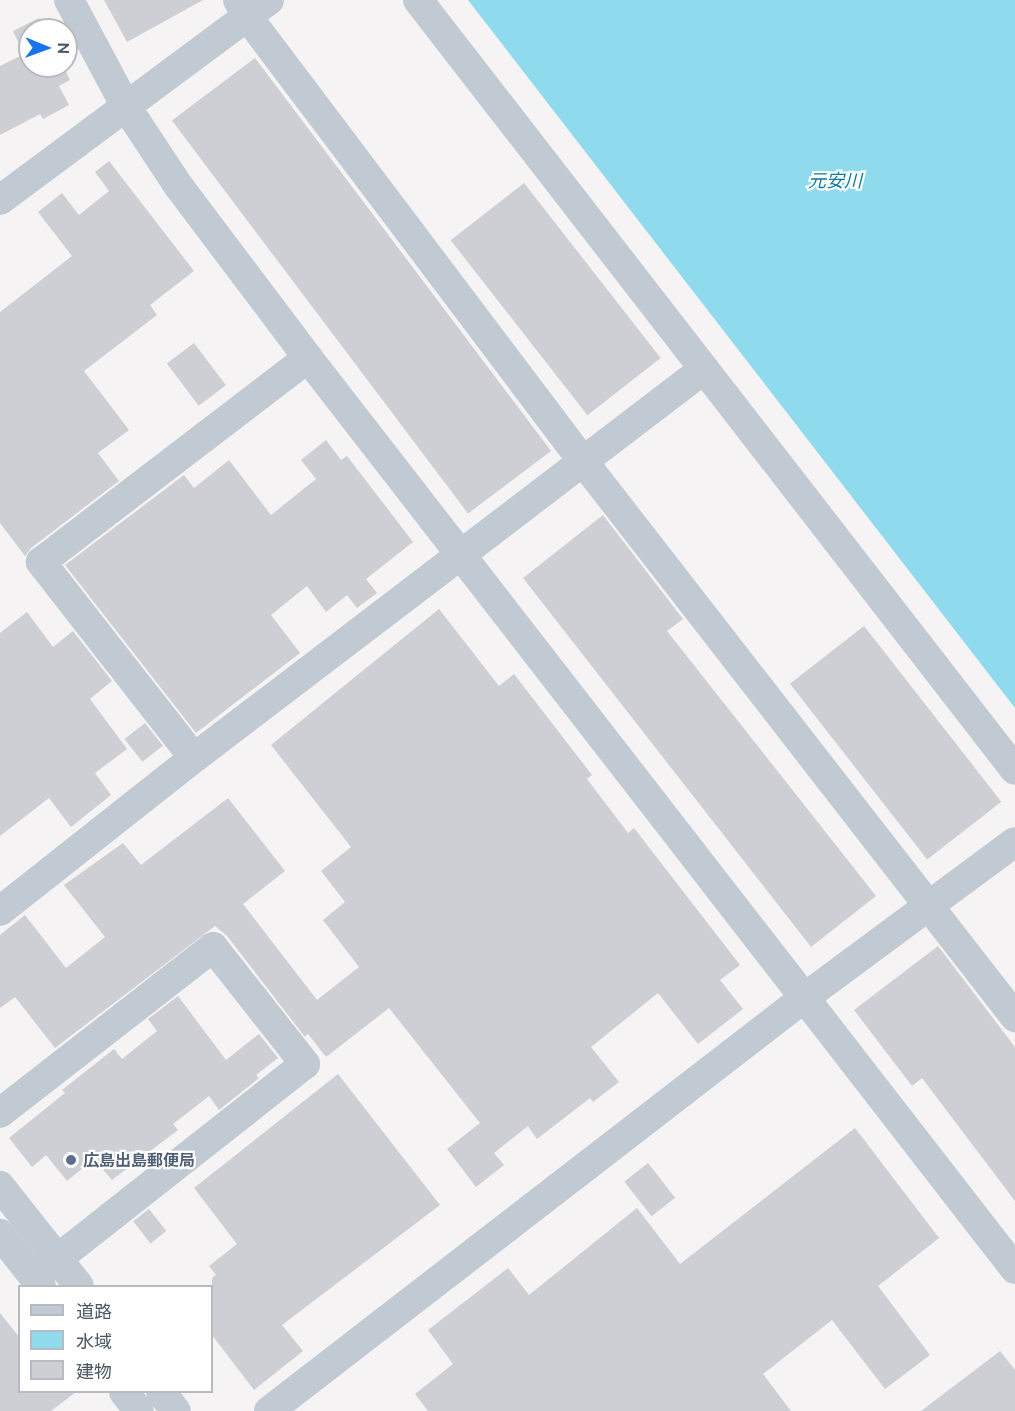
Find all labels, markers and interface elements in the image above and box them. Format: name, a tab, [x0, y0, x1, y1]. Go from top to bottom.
north arrow	[18, 18, 78, 78]
text: N	[55, 42, 73, 54]
water label: 元安川	[808, 169, 862, 191]
place label: 広島出島郵便局	[83, 1150, 195, 1170]
marker: 広島出島郵便局	[64, 1153, 78, 1167]
legend	[18, 1285, 213, 1393]
text: 道路	[76, 1301, 112, 1321]
text: 水域	[76, 1331, 112, 1351]
text: 建物	[76, 1361, 112, 1381]

